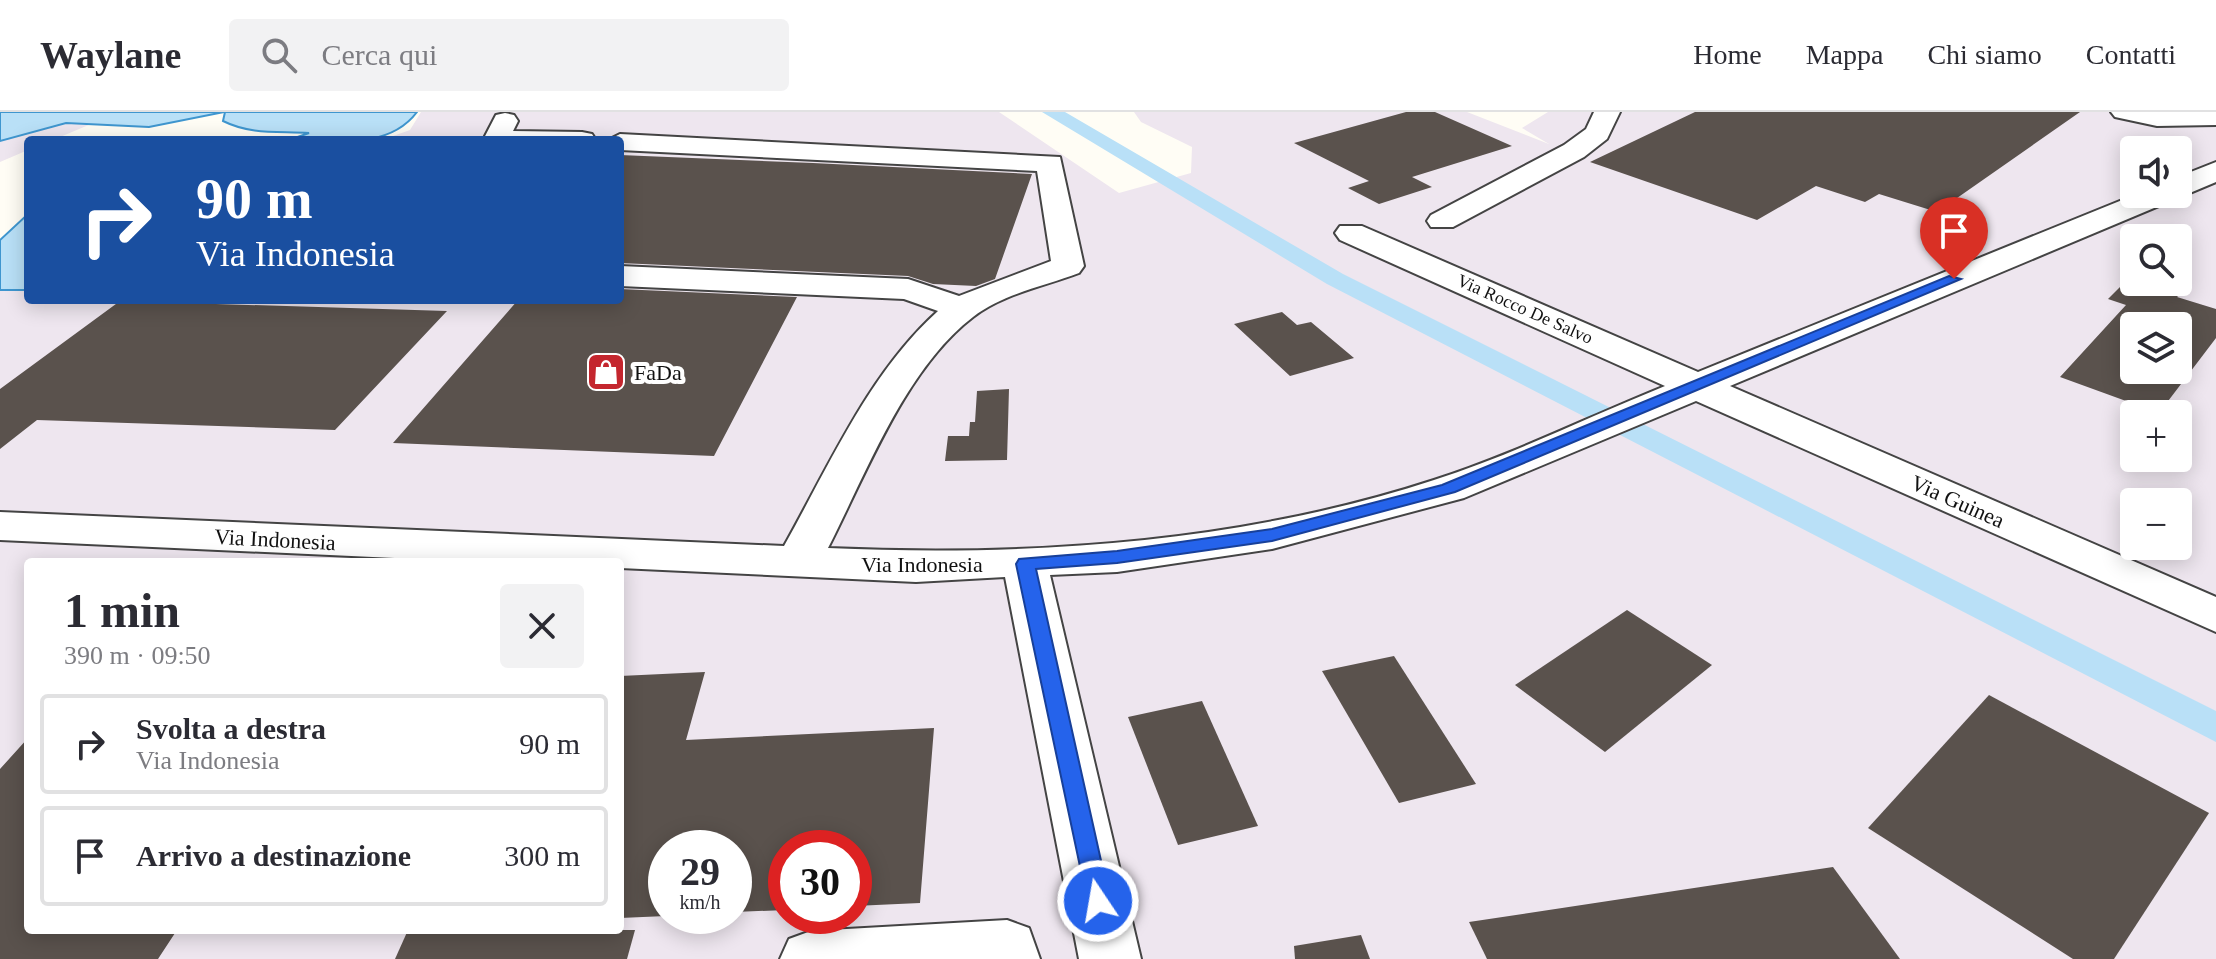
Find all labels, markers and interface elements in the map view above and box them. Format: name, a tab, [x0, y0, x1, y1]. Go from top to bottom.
search box	[229, 19, 789, 91]
icon: search	[257, 33, 301, 77]
text: Waylane	[40, 34, 181, 76]
text: Cerca qui	[321, 38, 437, 71]
text: Home	[1693, 39, 1762, 70]
text: Mappa	[1806, 39, 1883, 70]
text: Chi siamo	[1927, 39, 2042, 70]
text: Contatti	[2086, 39, 2176, 70]
map controls	[2120, 136, 2192, 560]
button: sound	[2120, 136, 2192, 208]
icon: right	[64, 168, 168, 272]
text: 90 m	[196, 168, 313, 230]
pin	[1920, 197, 1988, 279]
icon: arrive	[1932, 209, 1976, 253]
button: search	[2120, 224, 2192, 296]
text: Via Indonesia	[196, 234, 395, 274]
street label: Via Rocco De Salvo	[1454, 270, 1596, 348]
button: layers	[2120, 312, 2192, 384]
shop icon: FaDa	[585, 351, 627, 393]
place label: FaDa	[634, 360, 682, 385]
button: +	[2120, 400, 2192, 472]
street label: Via Guinea	[1907, 470, 2009, 533]
button: −	[2120, 488, 2192, 560]
street label: Via Indonesia	[214, 524, 337, 555]
street label: Via Indonesia	[861, 552, 983, 577]
text: 1 min	[64, 584, 180, 637]
button: close	[500, 584, 584, 668]
text: 390 m · 09:50	[64, 641, 211, 670]
text: Svolta a destra	[136, 712, 326, 745]
icon: right	[68, 722, 112, 766]
text: 90 m	[519, 727, 580, 760]
text: Via Indonesia	[136, 746, 280, 775]
speed limit sign: 30	[768, 830, 872, 934]
icon: arrive	[68, 834, 112, 878]
text: Arrivo a destinazione	[136, 839, 411, 872]
text: 300 m	[504, 839, 580, 872]
text: 29	[680, 849, 720, 894]
position arrow	[1056, 859, 1140, 943]
text: km/h	[679, 891, 721, 913]

